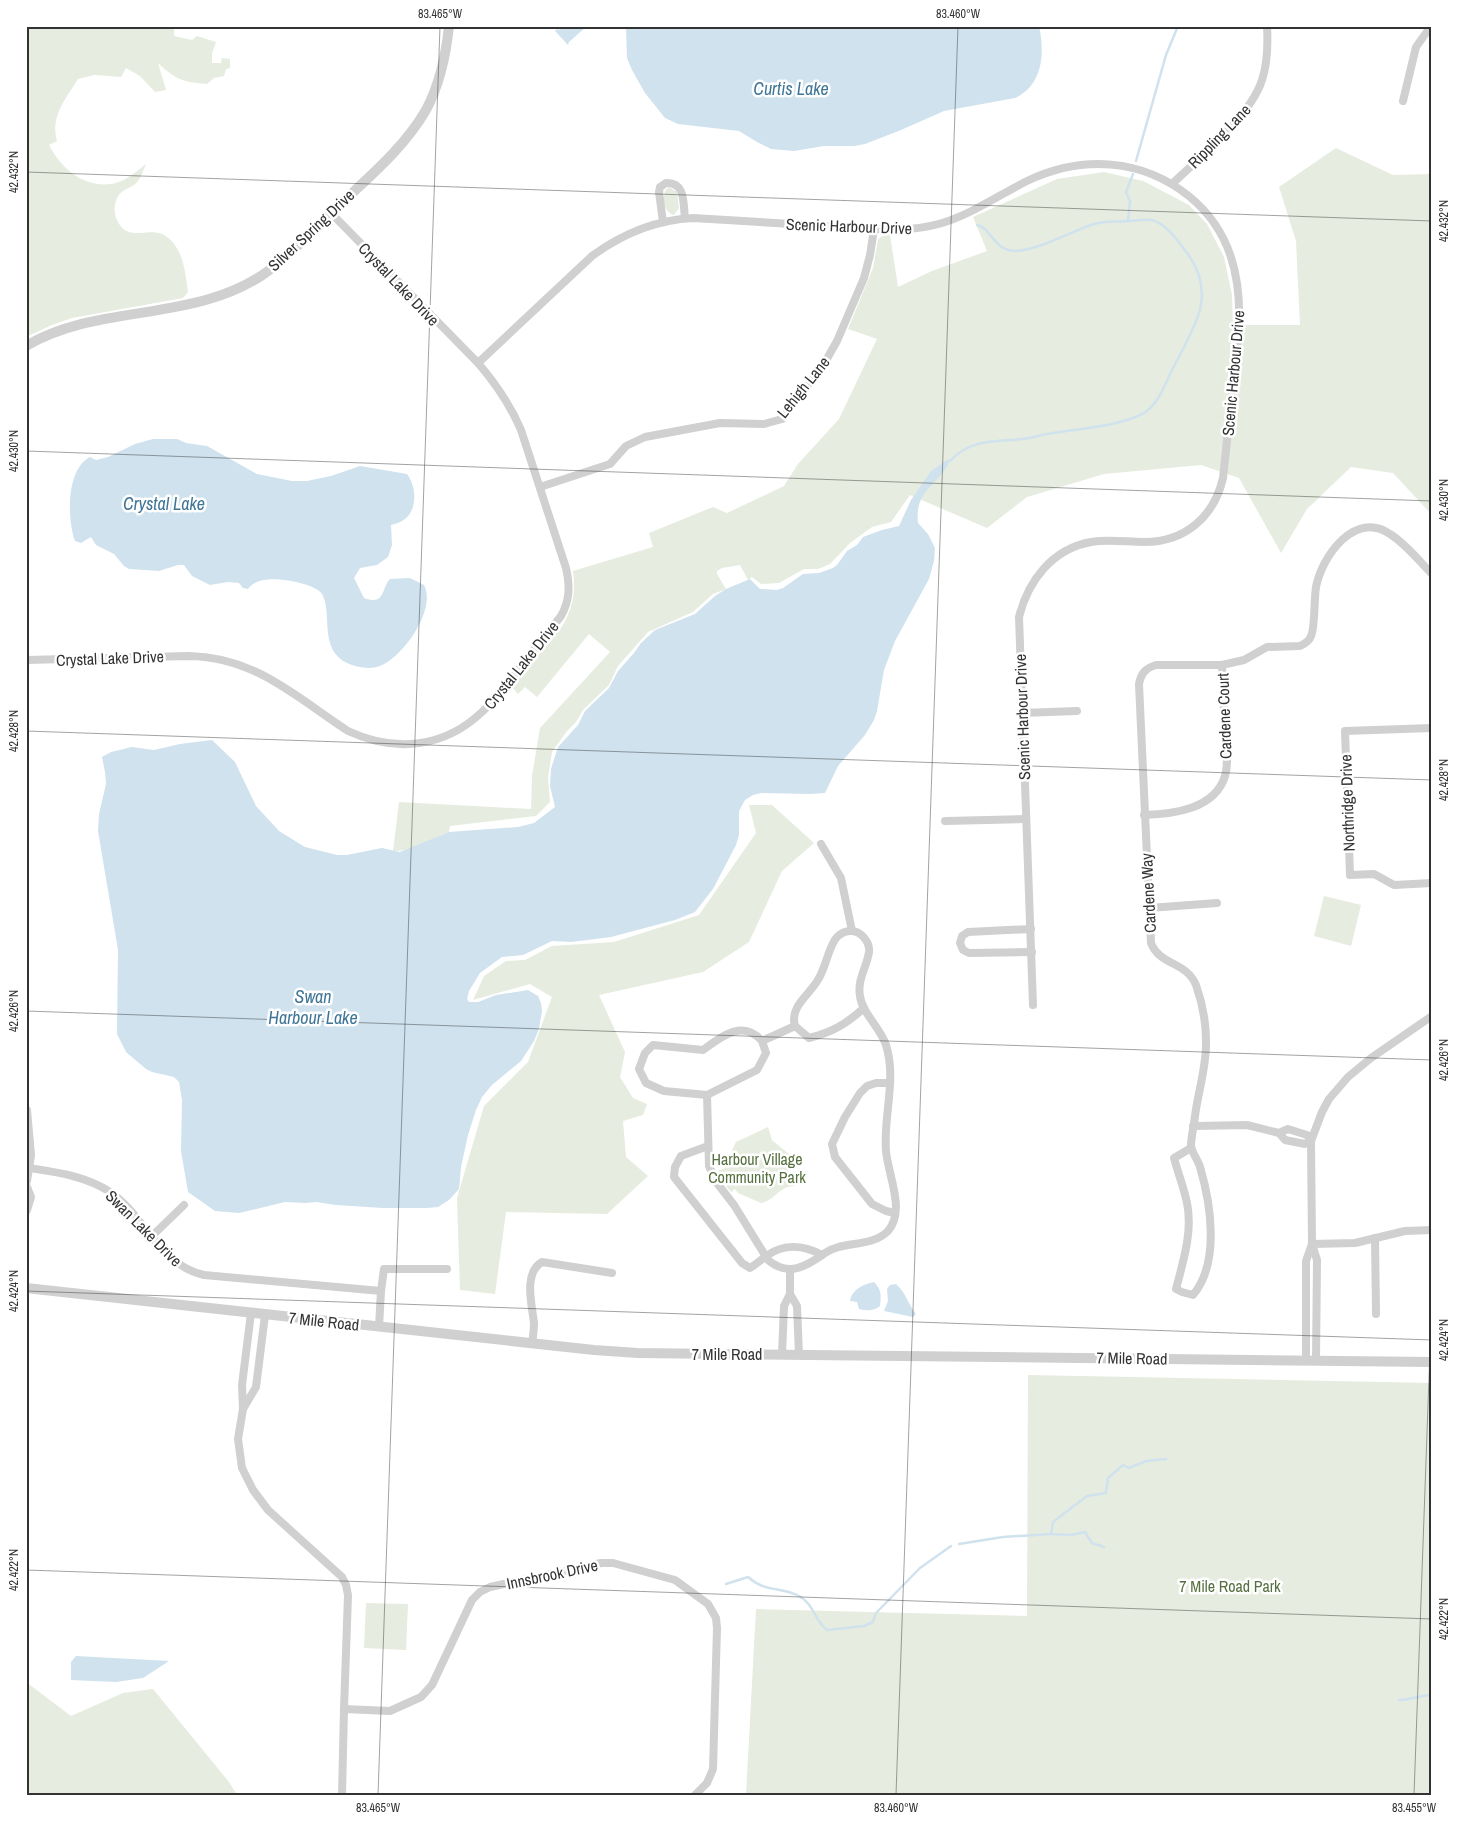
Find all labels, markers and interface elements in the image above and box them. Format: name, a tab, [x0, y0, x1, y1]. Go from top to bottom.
text: 83.465°W	[418, 6, 463, 22]
text: 83.460°W	[936, 6, 981, 22]
water label: Curtis Lake	[753, 76, 829, 101]
street label: Rippling Lane	[1183, 99, 1255, 173]
text: 42.432°N	[6, 151, 22, 193]
street label: Silver Spring Drive	[263, 184, 359, 276]
text: 42.432°N	[1436, 200, 1452, 242]
street label: Scenic Harbour Drive	[786, 213, 912, 239]
street label: Crystal Lake Drive	[354, 238, 444, 330]
street label: Scenic Harbour Drive	[1217, 309, 1249, 437]
street label: Lehigh Lane	[771, 352, 835, 422]
text: 42.430°N	[6, 430, 22, 472]
text: 42.430°N	[1436, 479, 1452, 521]
water label: Crystal Lake	[123, 491, 205, 516]
street label: Crystal Lake Drive	[478, 616, 564, 714]
street label: Crystal Lake Drive	[56, 645, 164, 671]
street label: Scenic Harbour Drive	[1009, 654, 1035, 780]
street label: Cardene Court	[1211, 672, 1236, 759]
text: 42.428°N	[6, 710, 22, 752]
street label: Northridge Drive	[1334, 754, 1360, 852]
text: 42.428°N	[1436, 759, 1452, 801]
street label: Cardene Way	[1135, 852, 1161, 933]
water label: Swan Harbour Lake	[268, 984, 358, 1030]
text: 42.426°N	[6, 990, 22, 1032]
text: 42.426°N	[1436, 1039, 1452, 1081]
park label: Harbour Village Community Park	[708, 1148, 806, 1188]
street label: Swan Lake Drive	[101, 1185, 187, 1271]
text: 42.424°N	[6, 1270, 22, 1312]
street label: 7 Mile Road	[288, 1306, 360, 1336]
text: 42.424°N	[1436, 1319, 1452, 1361]
street label: 7 Mile Road	[692, 1343, 762, 1365]
street label: 7 Mile Road	[1096, 1346, 1168, 1370]
text: 42.422°N	[6, 1549, 22, 1591]
street label: Innsbrook Drive	[504, 1554, 600, 1594]
park label: 7 Mile Road Park	[1179, 1575, 1281, 1597]
text: 42.422°N	[1436, 1598, 1452, 1640]
text: 83.465°W	[356, 1800, 401, 1816]
text: 83.460°W	[874, 1800, 919, 1816]
text: 83.455°W	[1392, 1800, 1437, 1816]

